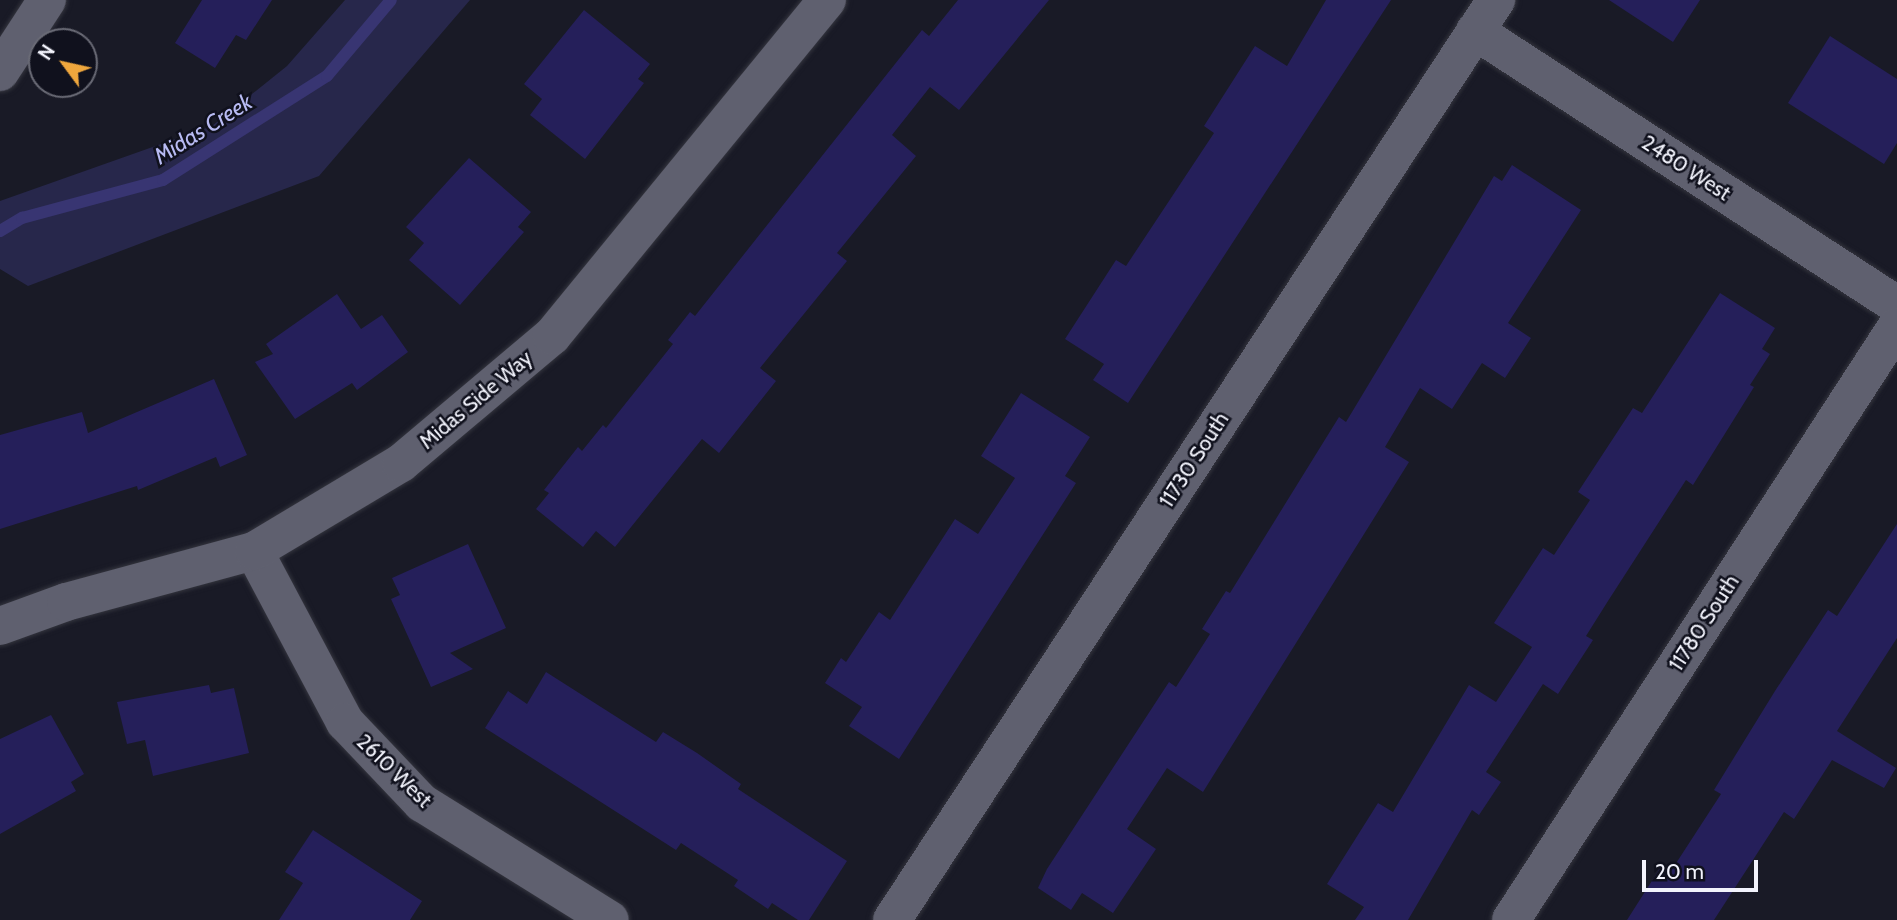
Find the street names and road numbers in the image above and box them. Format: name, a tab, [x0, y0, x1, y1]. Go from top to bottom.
street label: 2480 West	[1637, 130, 1735, 206]
street label: Midas Side Way	[414, 346, 538, 454]
street label: 11730 South	[1154, 408, 1234, 512]
street label: 11780 South	[1664, 570, 1744, 676]
street label: 2610 West	[351, 729, 437, 813]

